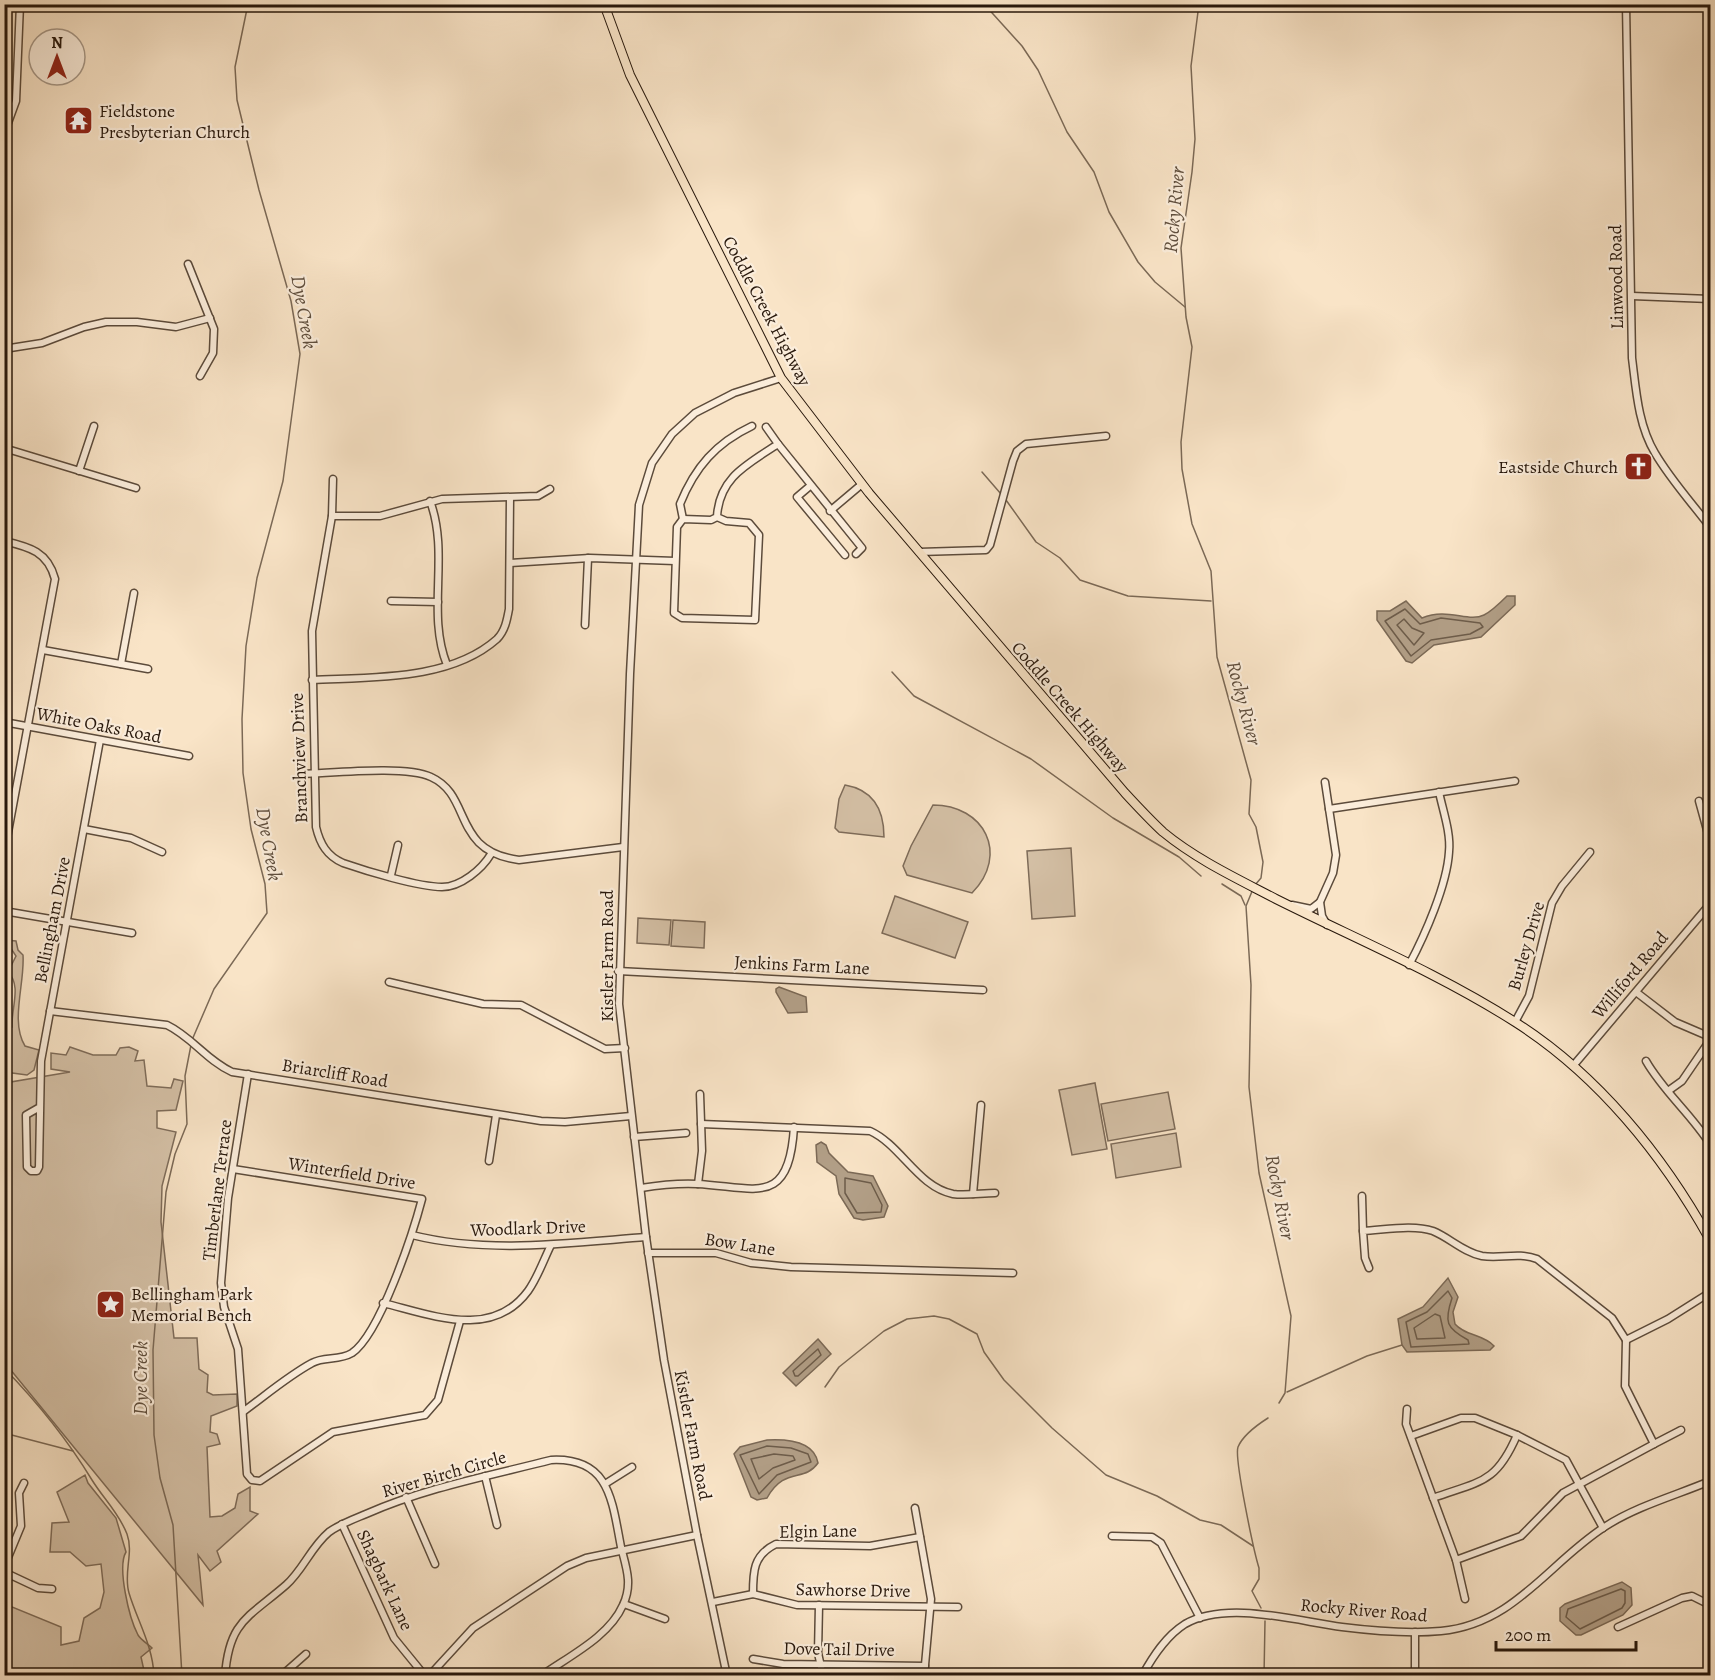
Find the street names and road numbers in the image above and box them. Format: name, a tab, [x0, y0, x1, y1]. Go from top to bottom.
street label: Linwood Road	[1603, 224, 1629, 330]
street label: Coddle Creek Highway	[717, 232, 817, 391]
street label: Coddle Creek Highway	[1006, 636, 1134, 779]
street label: Branchview Drive	[285, 692, 313, 824]
street label: White Oaks Road	[33, 701, 164, 749]
street label: Bellingham Drive	[28, 855, 76, 985]
street label: Kistler Farm Road	[595, 890, 619, 1022]
street label: Burley Drive	[1502, 899, 1550, 993]
street label: Williford Road	[1586, 926, 1674, 1024]
street label: Jenkins Farm Lane	[734, 949, 870, 981]
street label: Briarcliff Road	[280, 1053, 390, 1093]
street label: Timberlane Terrace	[196, 1118, 238, 1262]
street label: Winterfield Drive	[286, 1151, 417, 1195]
street label: Woodlark Drive	[469, 1214, 586, 1242]
street label: Bow Lane	[703, 1227, 777, 1261]
street label: Kistler Farm Road	[669, 1368, 717, 1503]
street label: River Birch Circle	[379, 1445, 509, 1503]
street label: Elgin Lane	[779, 1518, 857, 1544]
street label: Shagbark Lane	[351, 1526, 419, 1634]
street label: Sawhorse Drive	[795, 1577, 911, 1603]
street label: Rocky River Road	[1300, 1593, 1429, 1628]
street label: Dove Tail Drive	[783, 1636, 895, 1662]

